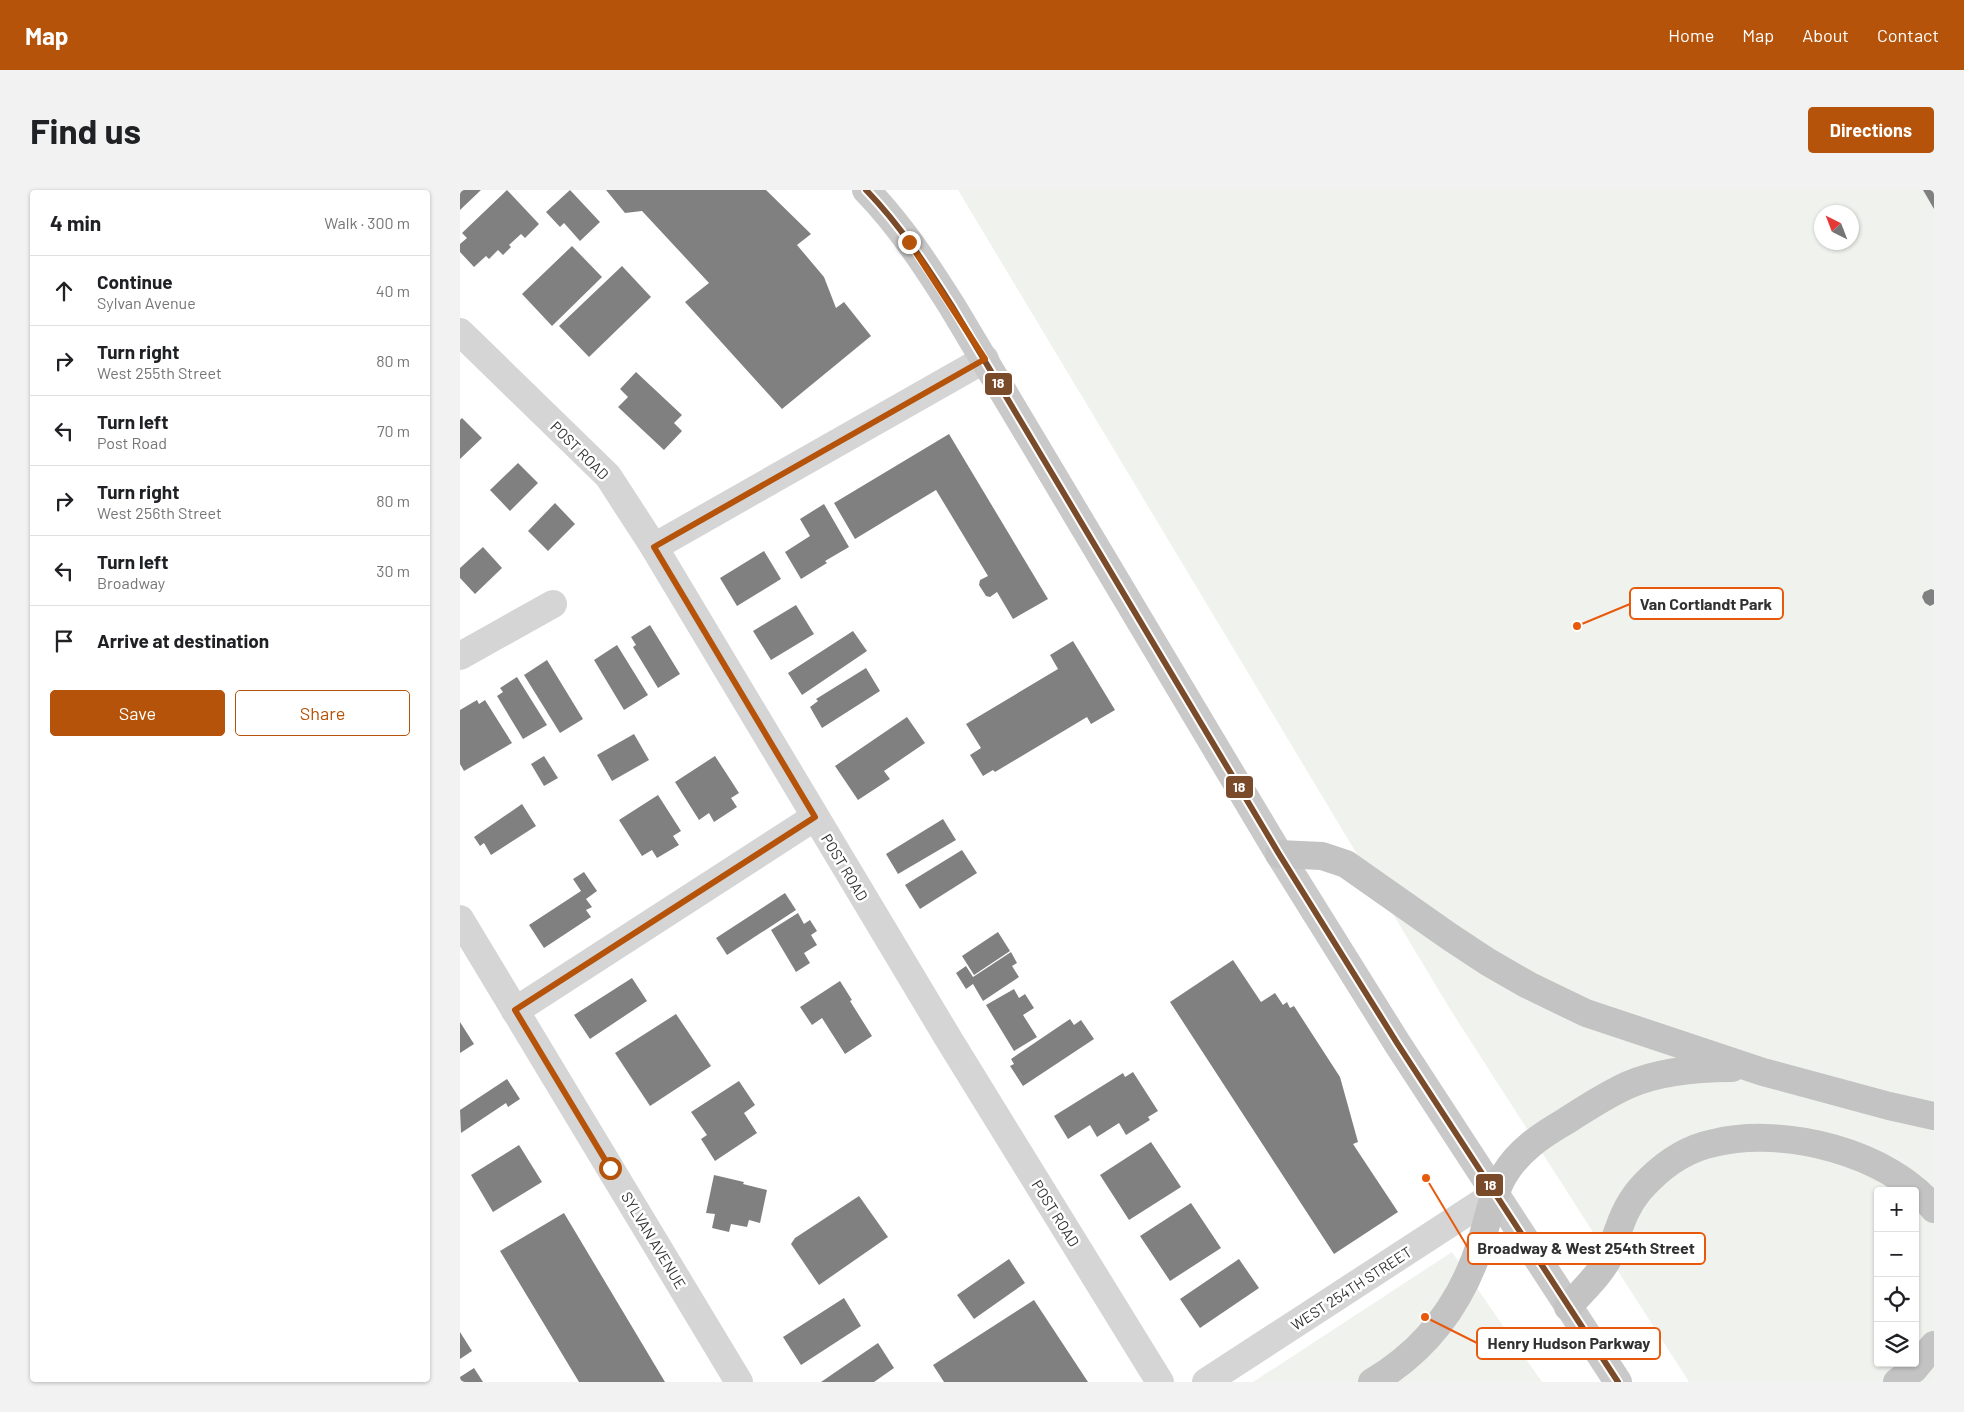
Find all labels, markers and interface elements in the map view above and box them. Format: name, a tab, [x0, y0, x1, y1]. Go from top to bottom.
text: Map	[25, 21, 68, 50]
text: Home	[1668, 24, 1714, 46]
text: Map	[1742, 24, 1774, 46]
text: About	[1802, 24, 1849, 46]
text: Contact	[1877, 24, 1939, 46]
button: Directions	[1808, 107, 1934, 153]
text: Find us	[30, 109, 141, 151]
north arrow	[1814, 205, 1859, 250]
text: 4 min	[50, 210, 101, 235]
text: Walk · 300 m	[324, 213, 410, 232]
route end	[898, 231, 921, 254]
text: Continue	[97, 270, 173, 293]
icon: ahead	[50, 277, 78, 305]
text: 40 m	[376, 281, 410, 300]
text: Sylvan Avenue	[97, 293, 196, 312]
text: Turn right	[97, 340, 179, 363]
icon: right	[50, 347, 78, 375]
text: 80 m	[376, 351, 410, 370]
text: West 255th Street	[97, 363, 222, 382]
line badge: 18	[984, 372, 1013, 396]
text: 18	[992, 374, 1005, 391]
text: Turn left	[97, 410, 168, 433]
icon: left	[50, 417, 78, 445]
street label: POST ROAD	[547, 417, 613, 483]
text: 70 m	[377, 421, 410, 440]
text: Post Road	[97, 433, 167, 452]
text: Turn right	[97, 480, 179, 503]
icon: right	[50, 487, 78, 515]
text: 80 m	[376, 491, 410, 510]
text: West 256th Street	[97, 503, 222, 522]
text: Turn left	[97, 550, 168, 573]
icon: left	[50, 557, 78, 585]
text: 30 m	[376, 561, 410, 580]
text: Broadway	[97, 573, 165, 592]
callout: Van Cortlandt Park	[1630, 588, 1783, 619]
text: Van Cortlandt Park	[1640, 594, 1773, 613]
icon: arrive	[50, 627, 78, 655]
text: Arrive at destination	[97, 629, 269, 652]
button: Save	[50, 690, 225, 736]
button: Share	[235, 690, 410, 736]
line badge: 18	[1225, 775, 1254, 799]
text: 18	[1233, 778, 1246, 795]
street label: POST ROAD	[818, 830, 872, 904]
route start	[599, 1157, 622, 1180]
line badge: 18	[1475, 1173, 1504, 1197]
street label: POST ROAD	[1028, 1176, 1084, 1250]
text: 18	[1484, 1176, 1497, 1193]
map controls	[1874, 1187, 1919, 1367]
button: +	[1874, 1187, 1919, 1232]
street label: SYLVAN AVENUE	[618, 1188, 690, 1292]
button: −	[1874, 1232, 1919, 1277]
callout: Broadway & West 254th Street	[1468, 1233, 1705, 1264]
text: Broadway & West 254th Street	[1477, 1238, 1695, 1257]
street label: WEST 254TH STREET	[1287, 1242, 1415, 1334]
button: locate	[1874, 1277, 1919, 1322]
button: layers	[1874, 1322, 1919, 1367]
callout: Henry Hudson Parkway	[1477, 1328, 1660, 1359]
text: Henry Hudson Parkway	[1488, 1333, 1650, 1352]

